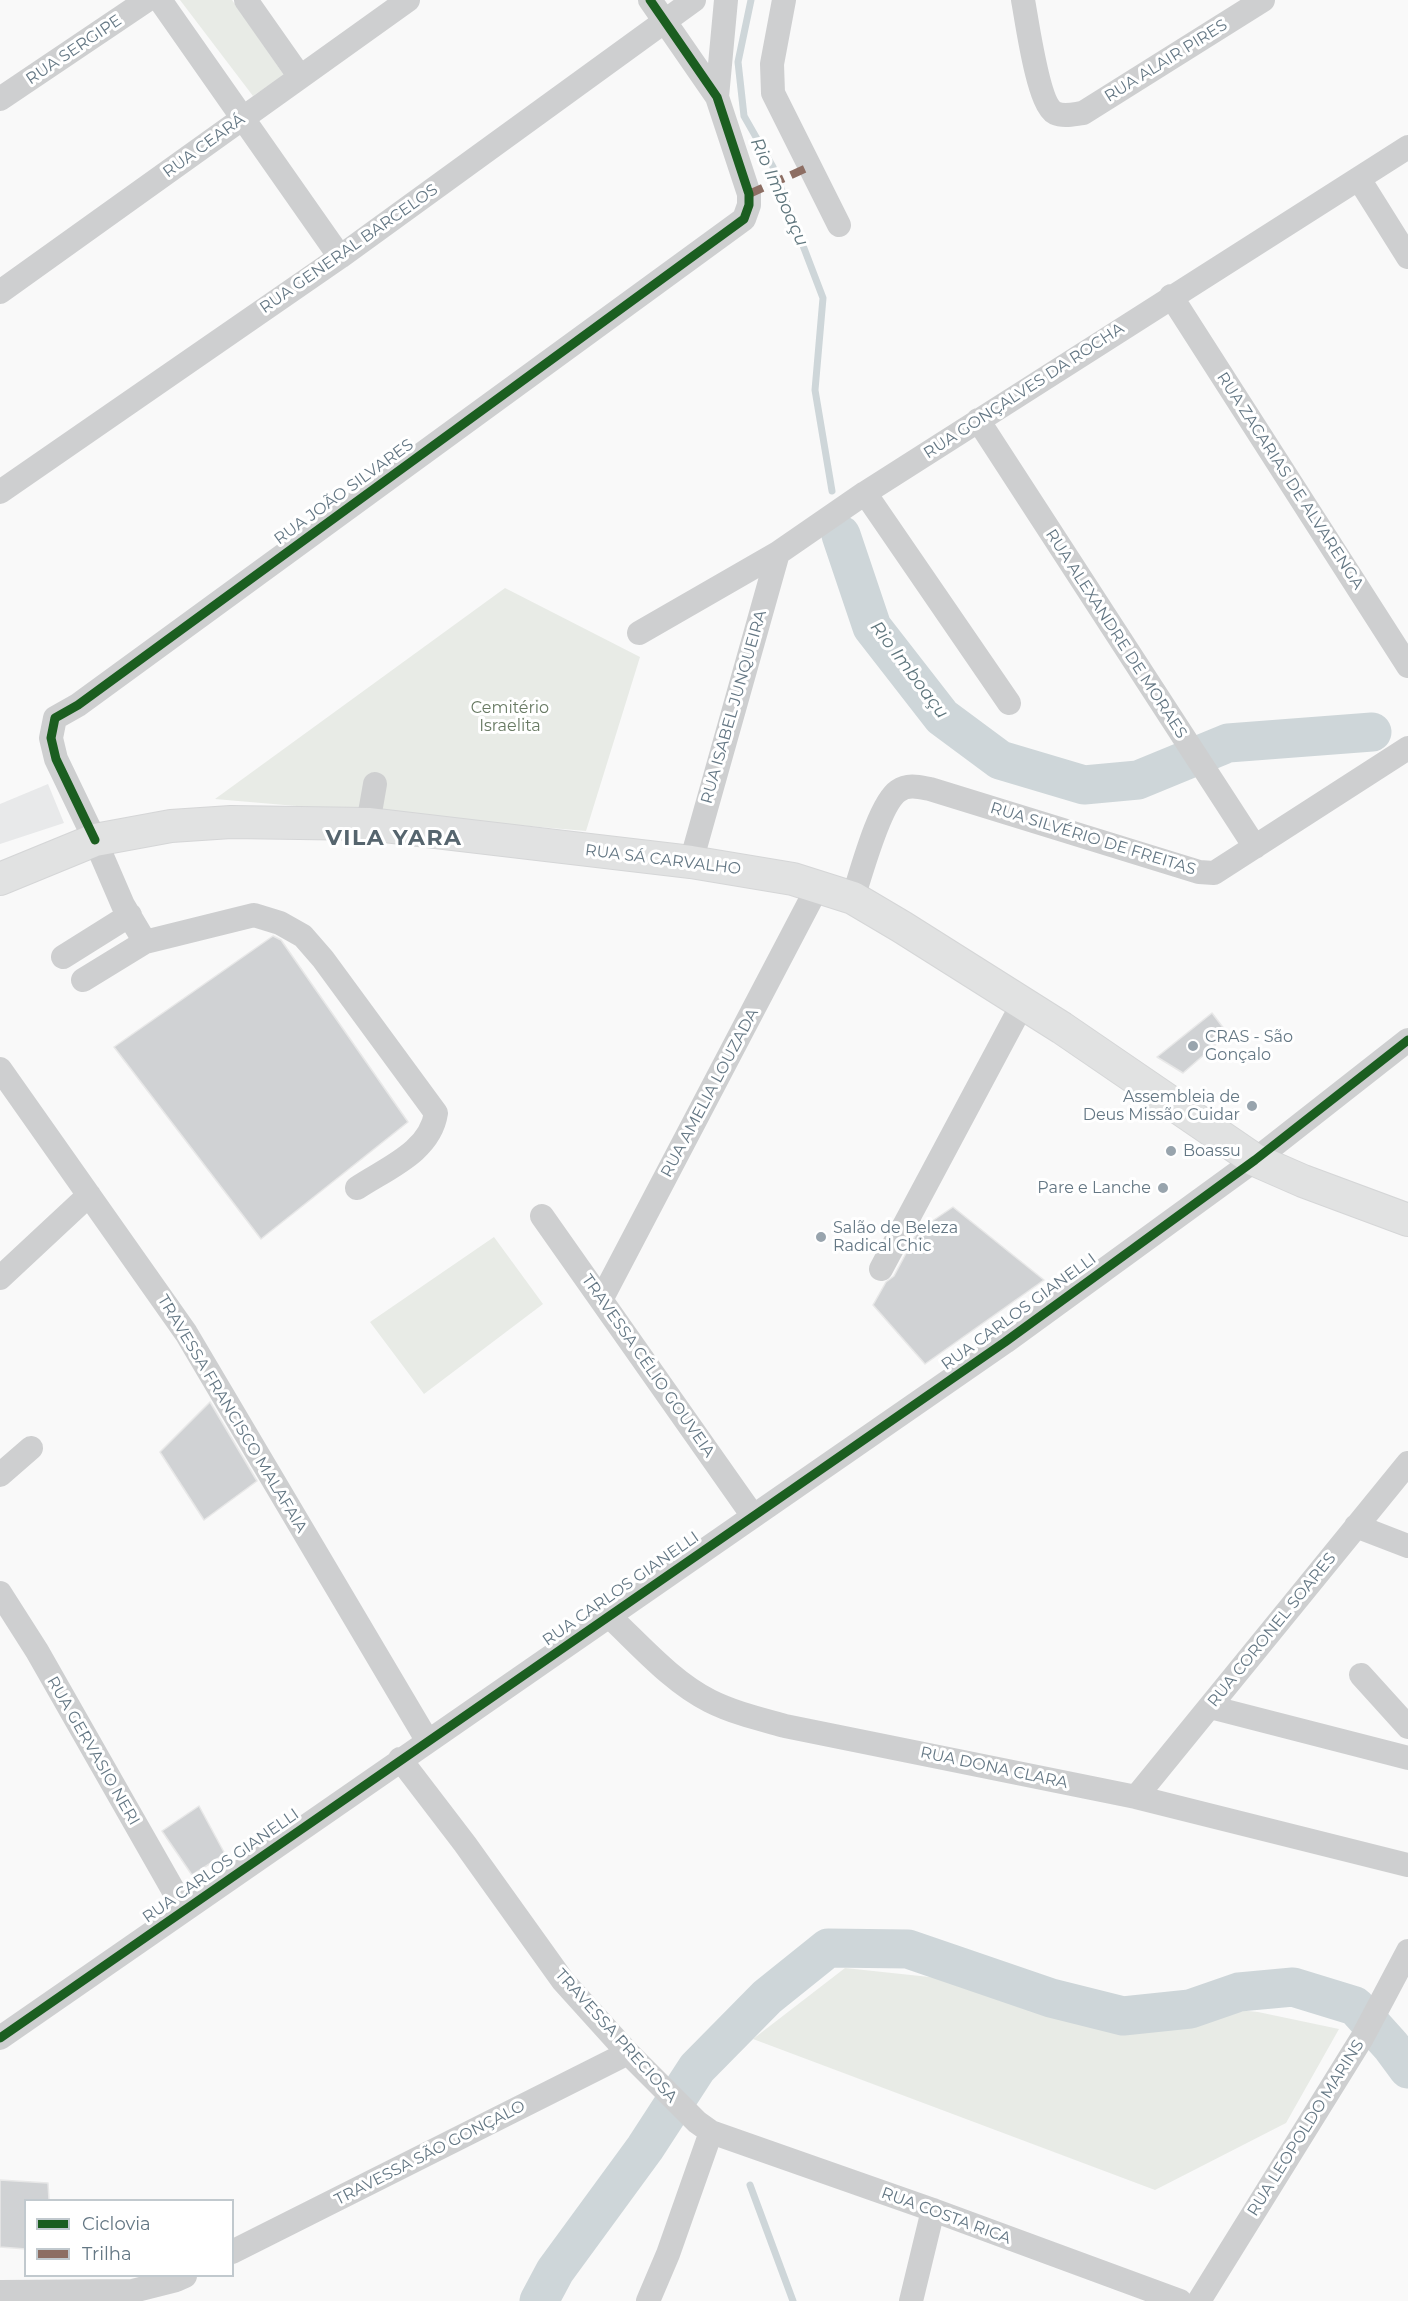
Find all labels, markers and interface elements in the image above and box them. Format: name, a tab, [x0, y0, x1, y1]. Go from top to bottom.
street label: RUA SERGIPE	[23, 11, 125, 89]
street label: RUA ALAIR PIRES	[1101, 16, 1231, 106]
street label: RUA CEARÁ	[159, 110, 249, 182]
water label: Rio Imboaçu	[745, 134, 813, 250]
street label: RUA GENERAL BARCELOS	[256, 180, 442, 318]
street label: RUA GONÇALVES DA ROCHA	[920, 319, 1128, 463]
street label: RUA ZACARIAS DE ALVARENGA	[1212, 369, 1368, 593]
street label: RUA JOÃO SILVARES	[271, 435, 417, 549]
street label: RUA ALEXANDRE DE MORAES	[1041, 526, 1191, 742]
street label: RUA ISABEL JUNQUEIRA	[697, 608, 771, 806]
water label: Rio Imboaçu	[865, 617, 953, 723]
park label: Cemitério Israelita	[471, 698, 549, 736]
street label: RUA SILVÉRIO DE FREITAS	[988, 799, 1198, 879]
district label: VILA YARA	[326, 826, 462, 852]
street label: RUA SÁ CARVALHO	[584, 841, 742, 879]
street label: RUA AMELIA LOUZADA	[657, 1005, 763, 1181]
place label: CRAS - São Gonçalo	[1205, 1027, 1293, 1065]
marker: CRAS - São Gonçalo	[1186, 1039, 1200, 1053]
place label: Assembleia de Deus Missão Cuidar	[1083, 1087, 1240, 1125]
marker: Assembleia de Deus Missão Cuidar	[1245, 1099, 1259, 1113]
place label: Boassu	[1183, 1141, 1241, 1161]
marker: Boassu	[1164, 1144, 1178, 1158]
place label: Pare e Lanche	[1037, 1178, 1151, 1198]
marker: Pare e Lanche	[1156, 1181, 1170, 1195]
place label: Salão de Beleza Radical Chic	[833, 1218, 958, 1256]
marker: Salão de Beleza Radical Chic	[814, 1230, 828, 1244]
street label: RUA CARLOS GIANELLI	[938, 1249, 1100, 1375]
street label: TRAVESSA CÉLIO GOUVEIA	[577, 1271, 719, 1461]
street label: TRAVESSA FRANCISCO MALAFAIA	[153, 1292, 311, 1536]
street label: RUA CARLOS GIANELLI	[539, 1528, 703, 1650]
street label: RUA CORONEL SOARES	[1204, 1549, 1340, 1711]
street label: RUA GERVASIO NERI	[42, 1673, 144, 1829]
street label: RUA DONA CLARA	[919, 1743, 1069, 1793]
street label: RUA CARLOS GIANELLI	[139, 1805, 303, 1927]
street label: TRAVESSA PRECIOSA	[551, 1965, 681, 2107]
street label: RUA LEOPOLDO MARINS	[1244, 2036, 1368, 2220]
street label: TRAVESSA SÃO GONÇALO	[331, 2096, 529, 2210]
street label: RUA COSTA RICA	[878, 2184, 1014, 2248]
legend	[24, 2199, 234, 2277]
text: Ciclovia	[82, 2213, 151, 2235]
text: Trilha	[82, 2243, 132, 2265]

